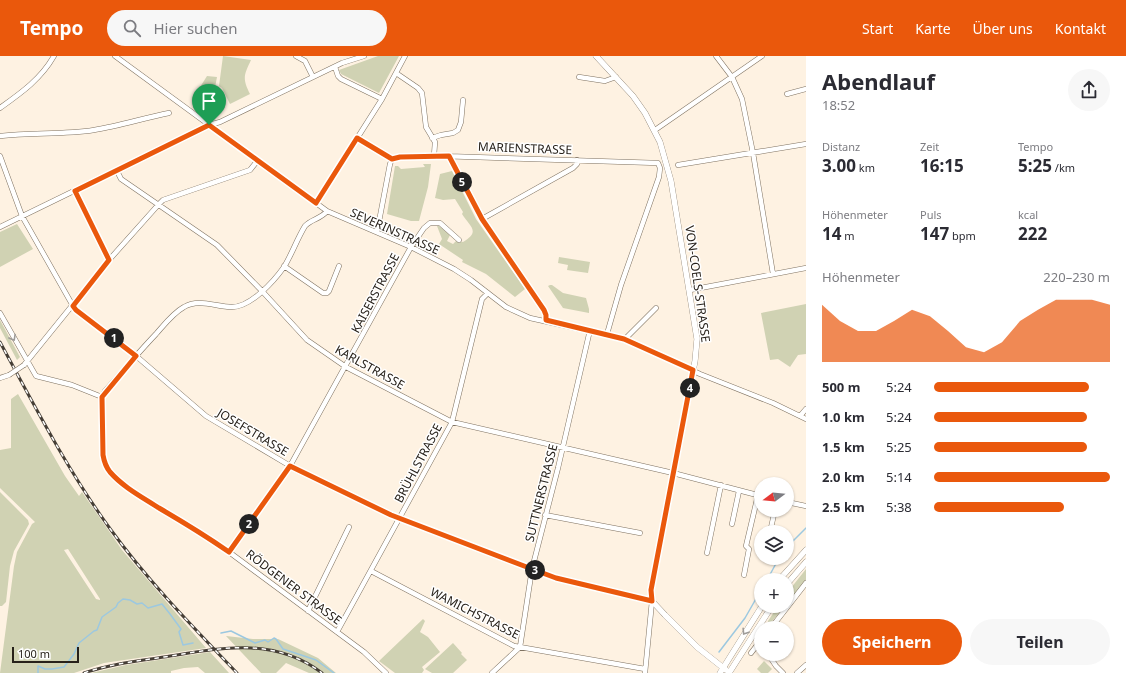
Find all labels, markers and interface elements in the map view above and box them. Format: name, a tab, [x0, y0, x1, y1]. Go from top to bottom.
search box	[107, 10, 387, 46]
text: Tempo	[20, 15, 83, 41]
icon: search	[121, 17, 143, 39]
text: Hier suchen	[153, 18, 238, 38]
text: Start	[862, 19, 893, 38]
text: Karte	[915, 19, 951, 38]
text: Über uns	[973, 19, 1033, 38]
text: Kontakt	[1055, 19, 1106, 38]
text: Abendlauf	[822, 66, 935, 96]
button: share	[1068, 69, 1110, 111]
pin	[192, 84, 226, 125]
icon: arrive	[198, 90, 220, 112]
text: 18:52	[822, 96, 855, 114]
street label: MARIENSTRASSE	[478, 138, 572, 158]
text: Distanz	[822, 139, 860, 154]
text: Zeit	[920, 139, 939, 154]
text: Tempo	[1018, 139, 1053, 154]
text: 3.00	[822, 154, 856, 177]
text: 16:15	[920, 154, 964, 177]
text: 5:25	[1018, 154, 1052, 177]
text: km	[856, 160, 875, 175]
text: /km	[1052, 160, 1075, 175]
pin: 5	[452, 172, 472, 192]
text: 5	[459, 174, 465, 189]
street label: SEVERINSTRASSE	[348, 204, 442, 258]
text: Höhenmeter	[822, 207, 888, 222]
text: Puls	[920, 207, 942, 222]
text: kcal	[1018, 207, 1038, 222]
text: 14	[822, 222, 841, 245]
text: 147	[920, 222, 949, 245]
text: 222	[1018, 222, 1047, 245]
street label: VON-COELS-STRASSE	[681, 224, 715, 344]
text: m	[841, 228, 855, 243]
text: bpm	[949, 228, 976, 243]
street label: KAISERSTRASSE	[347, 250, 403, 336]
text: Höhenmeter	[822, 268, 900, 286]
text: 220–230 m	[1043, 268, 1110, 286]
pin: 1	[104, 328, 124, 348]
text: 1	[111, 330, 117, 345]
one-way arrow	[9, 334, 16, 341]
street label: KARLSTRASSE	[332, 341, 408, 393]
pin: 4	[680, 378, 700, 398]
text: 500 m	[822, 378, 860, 396]
text: 5:24	[886, 378, 912, 396]
text: 4	[687, 380, 693, 395]
street label: JOSEFSTRASSE	[213, 403, 292, 460]
text: 1.0 km	[822, 408, 865, 426]
text: 5:24	[886, 408, 912, 426]
street label: BRÜHLSTRASSE	[390, 420, 446, 506]
text: 1.5 km	[822, 438, 865, 456]
text: 5:25	[886, 438, 912, 456]
street label: SUTTNERSTRASSE	[521, 442, 561, 544]
text: 2.0 km	[822, 468, 865, 486]
text: 5:14	[886, 468, 912, 486]
north arrow	[754, 477, 794, 517]
map controls	[754, 477, 794, 661]
text: 2.5 km	[822, 498, 865, 516]
text: 5:38	[886, 498, 912, 516]
pin: 2	[239, 514, 259, 534]
text: 2	[246, 516, 252, 531]
button: layers	[754, 525, 794, 565]
street label: RÖDGENER STRASSE	[243, 545, 345, 629]
pin: 3	[525, 560, 545, 580]
text: 3	[532, 562, 538, 577]
button: +	[754, 573, 794, 613]
street label: WAMICHSTRASSE	[427, 583, 523, 643]
button: Speichern	[822, 619, 962, 665]
button: Teilen	[970, 619, 1110, 665]
button: −	[754, 621, 794, 661]
one-way arrow	[743, 628, 750, 635]
scale bar	[12, 645, 79, 664]
text: 100 m	[18, 646, 50, 661]

